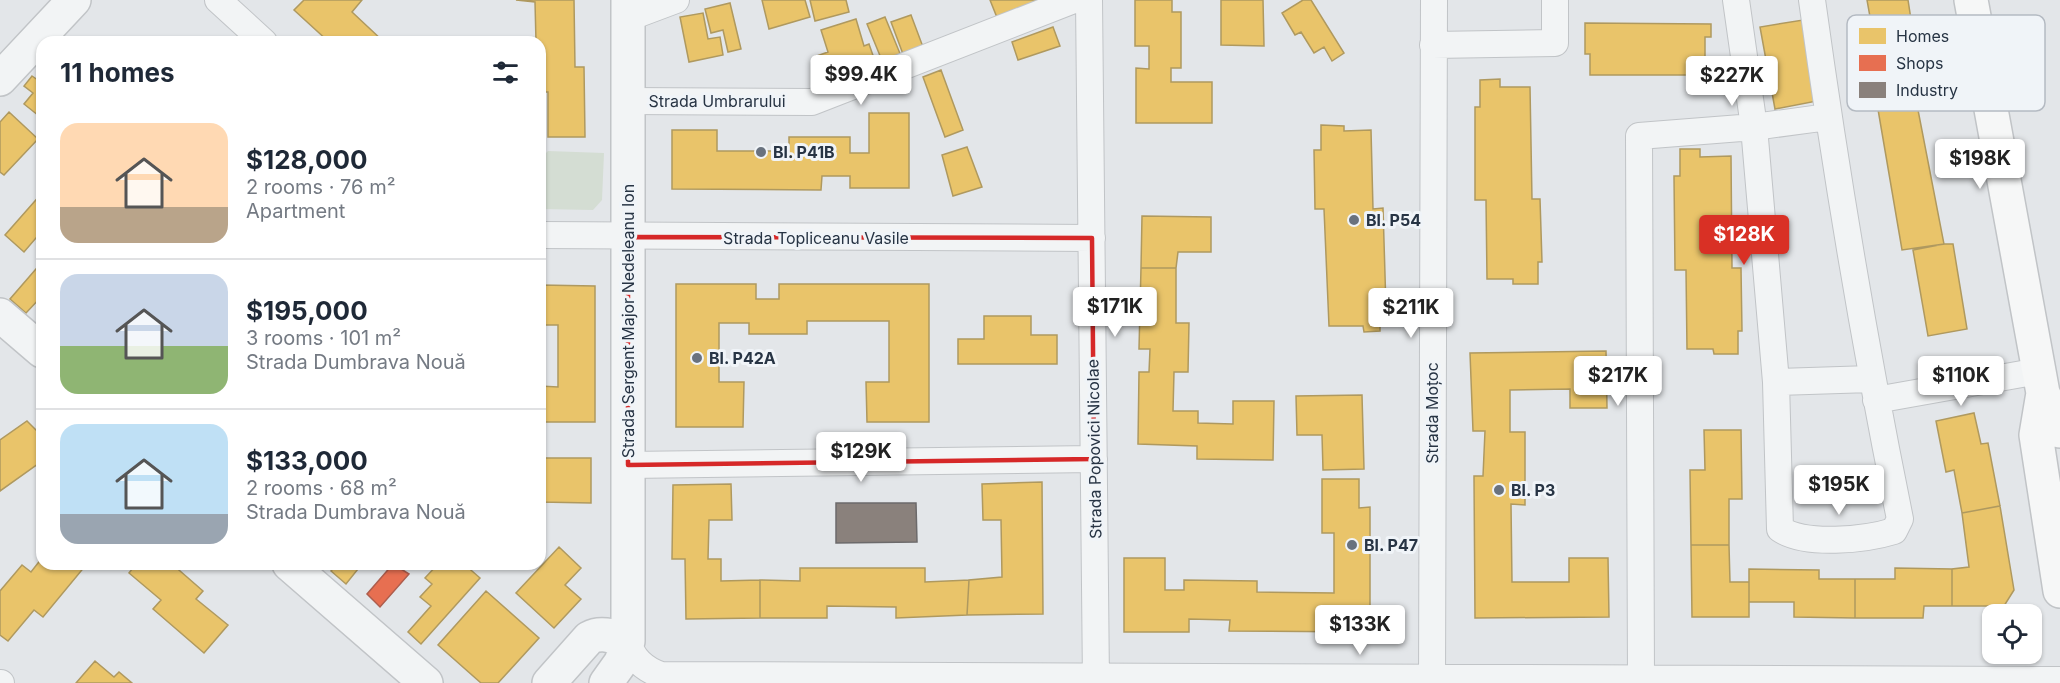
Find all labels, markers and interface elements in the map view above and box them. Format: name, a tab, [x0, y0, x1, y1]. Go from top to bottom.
legend	[1847, 15, 2045, 111]
text: Homes	[1896, 26, 1949, 46]
text: Shops	[1896, 53, 1944, 73]
pin: $99.4K	[812, 55, 910, 106]
icon: filters	[489, 56, 522, 89]
pin: $227K	[1690, 56, 1774, 107]
text: 11 homes	[60, 57, 175, 88]
text: $99.4K	[824, 62, 898, 86]
text: $227K	[1700, 63, 1764, 87]
text: Industry	[1896, 80, 1958, 100]
street label: Strada Umbrarului	[648, 91, 786, 111]
pin: $198K	[1938, 139, 2022, 190]
place label: Bl. P41B	[773, 142, 835, 162]
text: $128,000	[246, 144, 368, 175]
marker: Bl. P41B	[754, 145, 768, 159]
text: $198K	[1949, 146, 2011, 170]
icon: home	[108, 147, 180, 219]
text: 2 rooms · 76 m²	[246, 175, 395, 199]
street label: Strada Sergent Major Nedeleanu Ion	[618, 184, 638, 458]
text: Apartment	[246, 199, 345, 223]
place label: Bl. P54	[1366, 210, 1421, 230]
marker: Bl. P54	[1347, 213, 1361, 227]
pin: $128K	[1702, 215, 1786, 266]
text: $128K	[1713, 222, 1775, 246]
street label: Strada Topliceanu Vasile	[723, 228, 909, 248]
pin: $171K	[1073, 287, 1157, 338]
pin: $211K	[1369, 288, 1453, 339]
text: $171K	[1087, 294, 1143, 318]
text: $195,000	[246, 295, 368, 326]
text: $211K	[1382, 295, 1440, 319]
icon: home	[108, 298, 180, 370]
text: 3 rooms · 101 m²	[246, 326, 401, 350]
place label: Bl. P42A	[709, 348, 776, 368]
text: Strada Dumbrava Nouă	[246, 350, 466, 374]
marker: Bl. P42A	[690, 351, 704, 365]
pin: $217K	[1576, 356, 1660, 407]
pin: $110K	[1919, 356, 2003, 407]
street label: Strada Popovici Nicolae	[1082, 359, 1106, 539]
street label: Strada Moțoc	[1422, 362, 1442, 464]
text: $217K	[1588, 363, 1648, 387]
text: $110K	[1932, 363, 1990, 387]
pin: $129K	[819, 432, 903, 483]
text: $129K	[830, 439, 892, 463]
text: $133,000	[246, 445, 368, 476]
icon: home	[108, 448, 180, 520]
pin: $195K	[1797, 465, 1881, 516]
text: $195K	[1808, 472, 1870, 496]
text: 2 rooms · 68 m²	[246, 476, 397, 500]
place label: Bl. P3	[1511, 480, 1555, 500]
marker: Bl. P3	[1492, 483, 1506, 497]
text: Strada Dumbrava Nouă	[246, 500, 466, 524]
place label: Bl. P47	[1364, 535, 1418, 555]
marker: Bl. P47	[1345, 538, 1359, 552]
map controls	[1982, 604, 2042, 664]
button: locate	[1982, 604, 2042, 664]
pin: $133K	[1318, 605, 1402, 656]
text: $133K	[1329, 612, 1391, 636]

